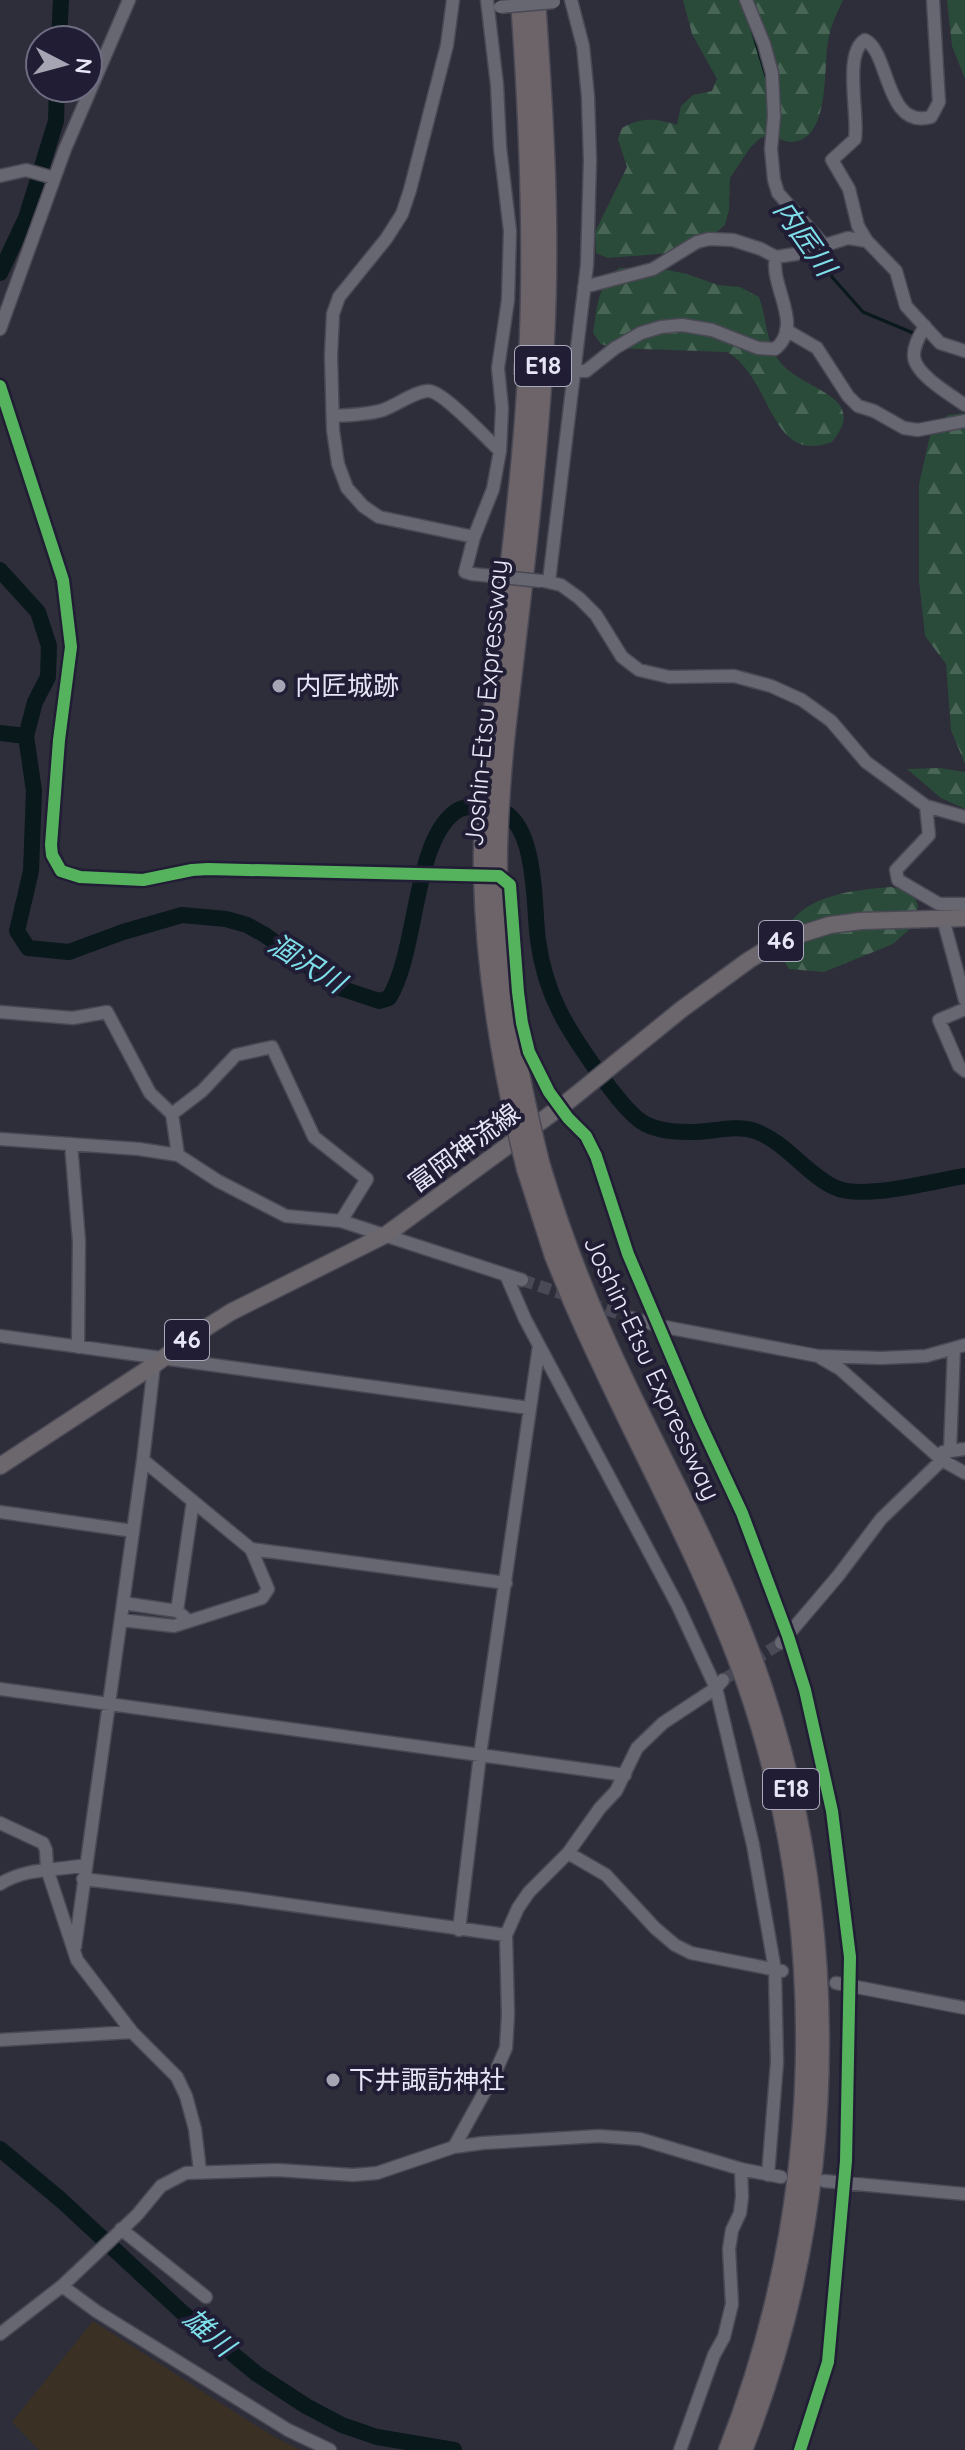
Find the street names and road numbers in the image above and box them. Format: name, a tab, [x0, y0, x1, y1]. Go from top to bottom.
road number: E18	[515, 346, 571, 386]
street label: Joshin-Etsu Expressway	[457, 558, 515, 848]
road number: 46	[759, 921, 803, 961]
street label: 富岡神流線	[401, 1096, 526, 1199]
street label: Joshin-Etsu Expressway	[577, 1230, 728, 1505]
road number: 46	[165, 1320, 209, 1360]
road number: E18	[763, 1769, 819, 1809]

